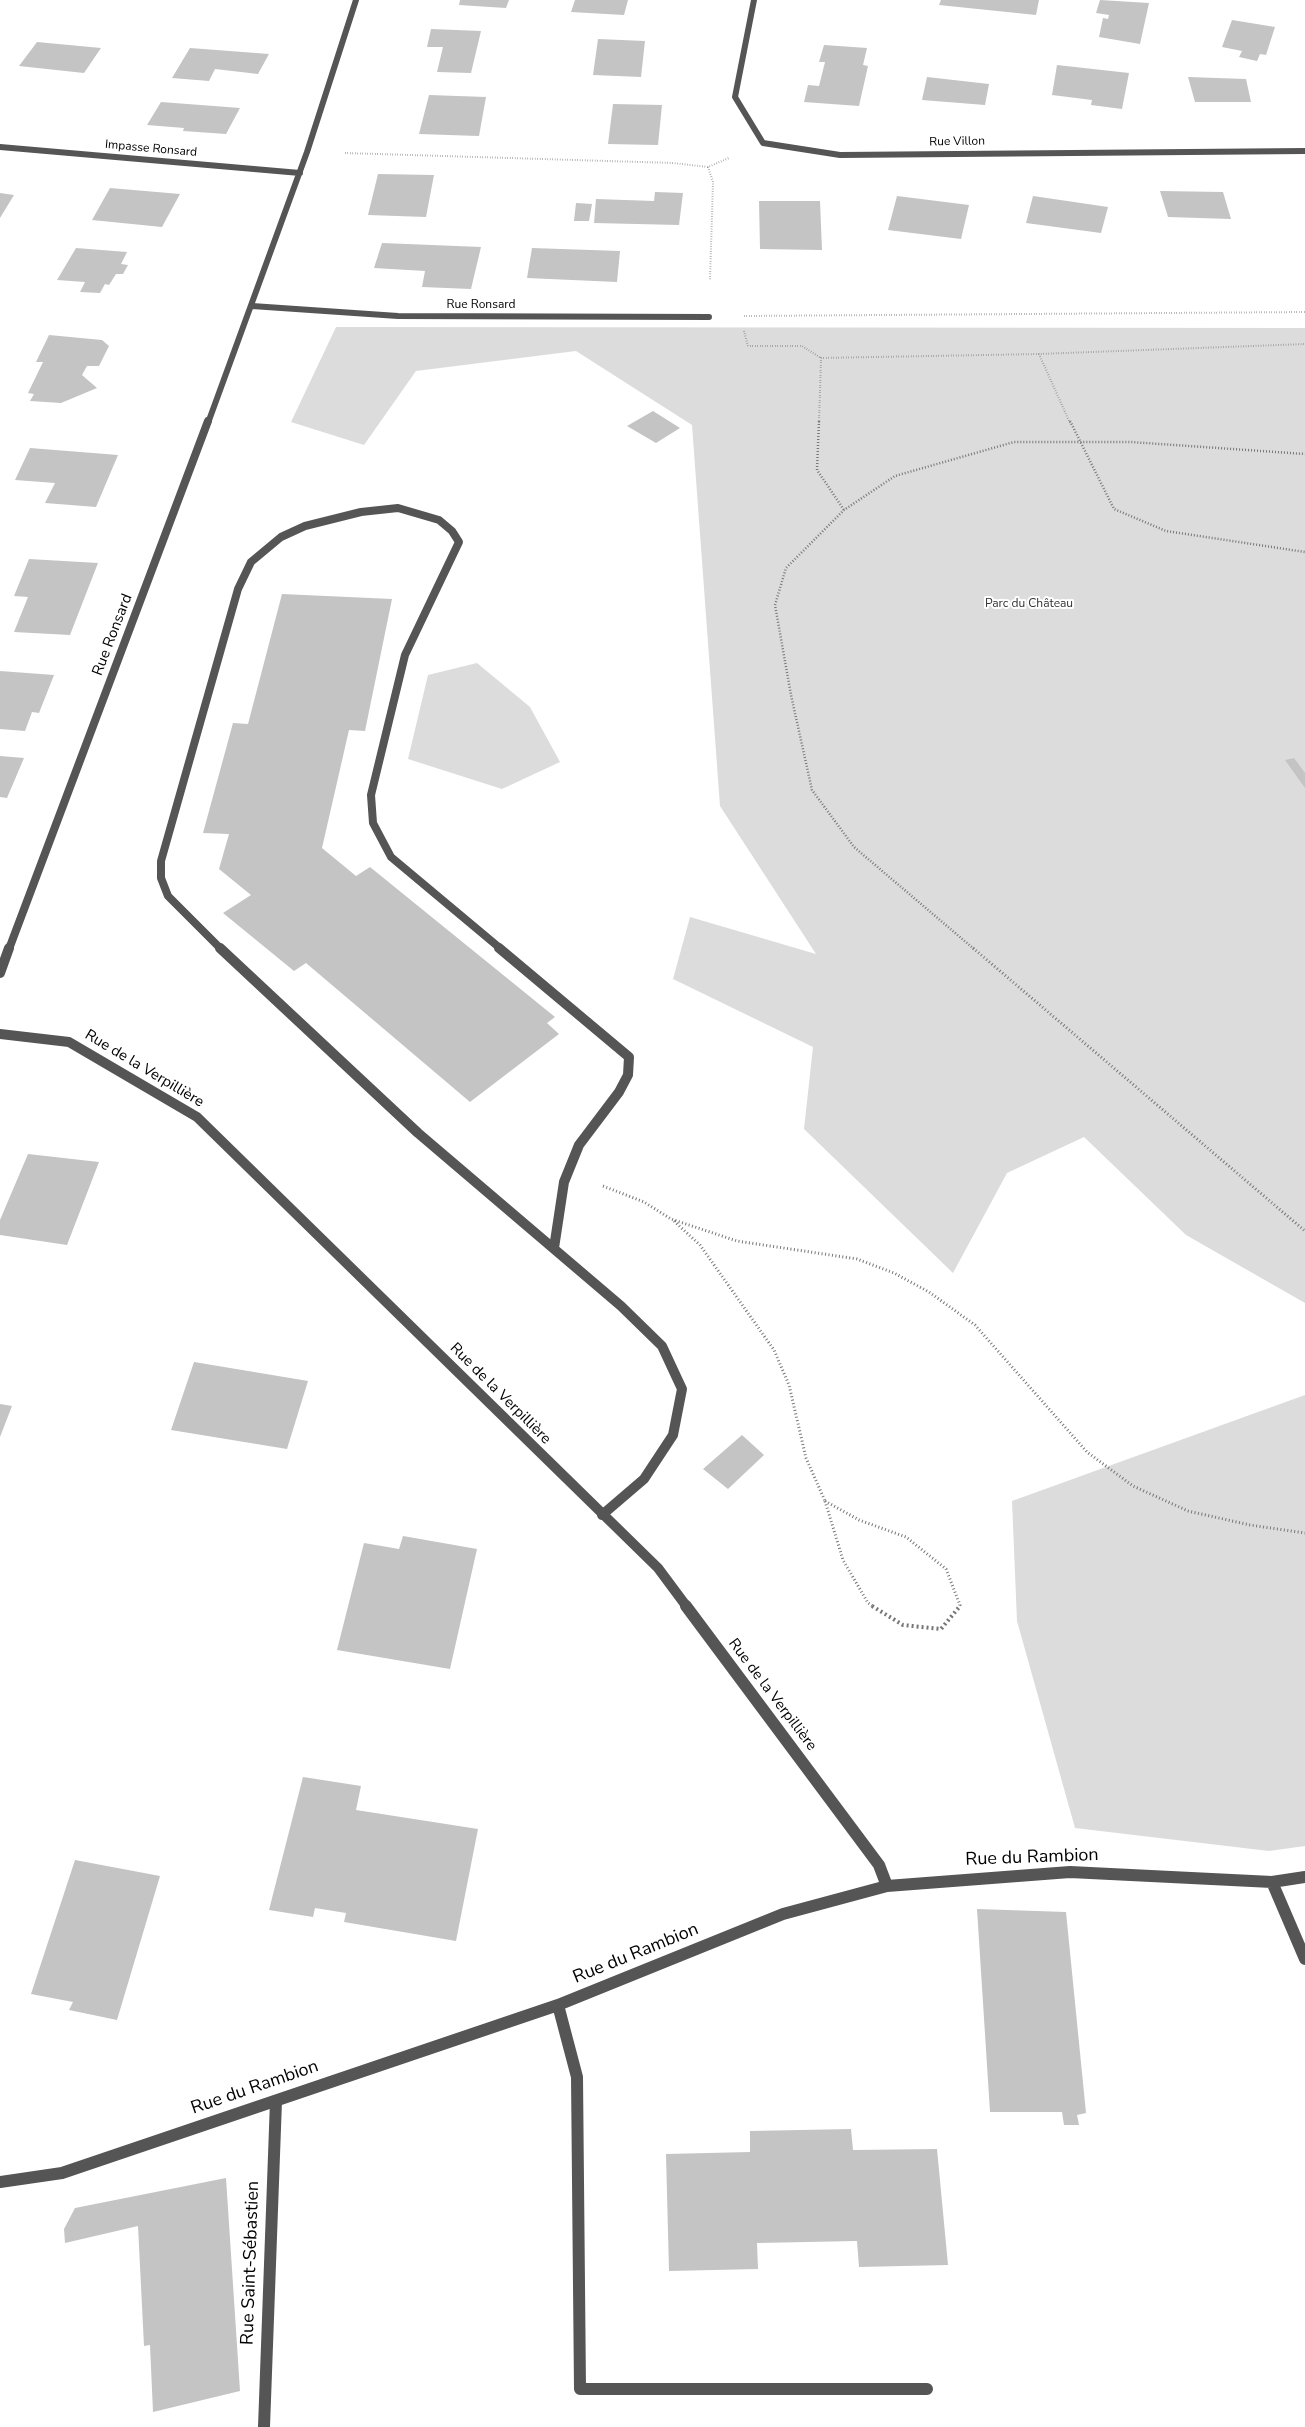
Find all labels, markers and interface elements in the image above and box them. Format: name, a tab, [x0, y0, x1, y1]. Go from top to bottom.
street label: Rue Villon	[929, 134, 985, 150]
street label: Impasse Ronsard	[104, 138, 198, 160]
street label: Rue Ronsard	[447, 298, 515, 312]
street label: Rue Ronsard	[89, 592, 137, 678]
park label: Parc du Château	[985, 597, 1073, 611]
street label: Rue de la Verpillière	[81, 1026, 207, 1112]
street label: Rue de la Verpillière	[446, 1340, 554, 1448]
street label: Rue de la Verpillière	[724, 1635, 820, 1755]
street label: Rue du Rambion	[965, 1845, 1099, 1871]
street label: Rue du Rambion	[570, 1919, 702, 1989]
street label: Rue du Rambion	[188, 2056, 322, 2120]
street label: Rue Saint-Sébastien	[237, 2181, 265, 2345]

